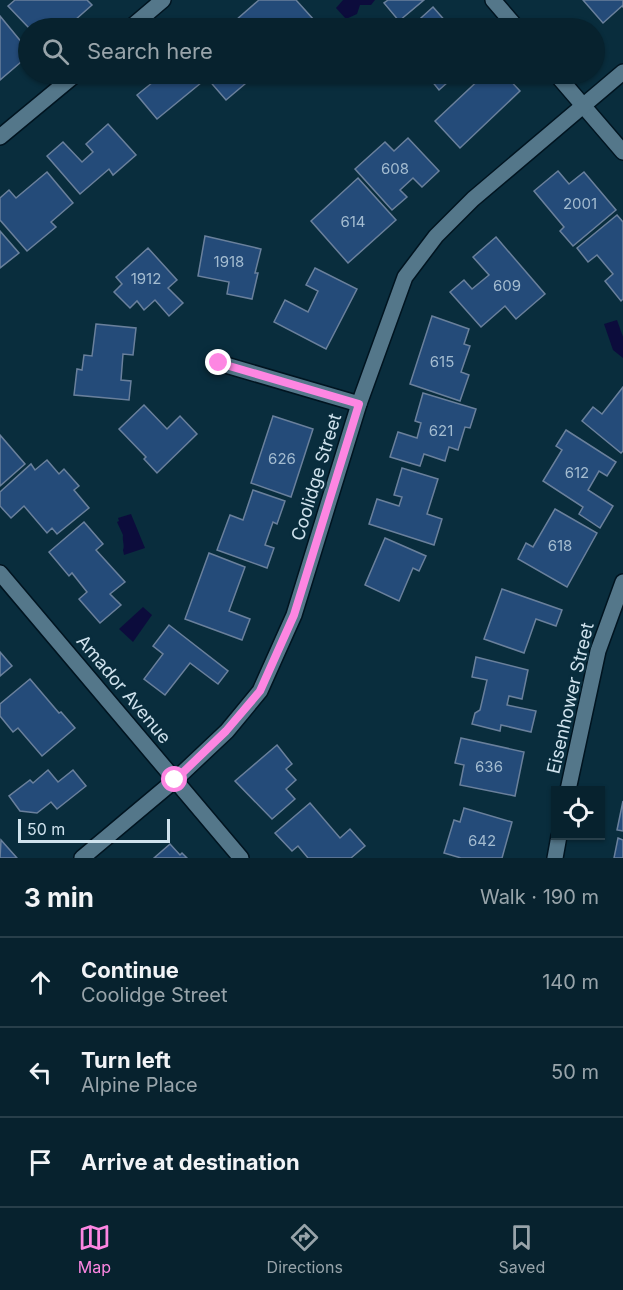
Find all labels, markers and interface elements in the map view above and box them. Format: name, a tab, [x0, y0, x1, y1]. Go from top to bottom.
search box	[18, 18, 605, 84]
icon: search	[39, 35, 72, 68]
text: Search here	[87, 38, 213, 64]
house number: 608	[381, 159, 409, 178]
house number: 2001	[563, 194, 597, 213]
house number: 614	[340, 212, 366, 231]
house number: 1918	[214, 252, 244, 271]
house number: 1912	[131, 269, 161, 288]
house number: 609	[493, 276, 521, 295]
route end	[205, 349, 231, 375]
house number: 615	[430, 352, 454, 371]
street label: Coolidge Street	[287, 411, 345, 543]
house number: 621	[429, 421, 453, 440]
house number: 626	[268, 449, 296, 468]
house number: 612	[565, 463, 589, 482]
house number: 618	[548, 536, 572, 555]
street label: Eisenhower Street	[542, 620, 598, 776]
street label: Amador Avenue	[73, 630, 175, 748]
house number: 636	[475, 757, 503, 776]
route start	[161, 766, 187, 792]
map controls	[551, 786, 605, 840]
button: locate	[551, 786, 605, 840]
scale bar	[18, 816, 170, 844]
text: 50 m	[27, 819, 65, 839]
house number: 642	[468, 831, 496, 850]
text: 3 min	[24, 882, 94, 913]
text: Walk · 190 m	[480, 885, 599, 909]
text: Continue	[81, 957, 179, 983]
icon: ahead	[24, 966, 57, 999]
text: 140 m	[542, 970, 599, 994]
text: Coolidge Street	[81, 983, 228, 1007]
text: Turn left	[81, 1047, 171, 1073]
icon: left	[24, 1056, 57, 1089]
text: 50 m	[551, 1060, 599, 1084]
text: Alpine Place	[81, 1073, 198, 1097]
icon: arrive	[24, 1146, 57, 1179]
text: Arrive at destination	[81, 1149, 300, 1175]
tab: Map	[78, 1221, 111, 1277]
tab: Directions	[267, 1221, 343, 1277]
tab: Saved	[498, 1221, 545, 1277]

